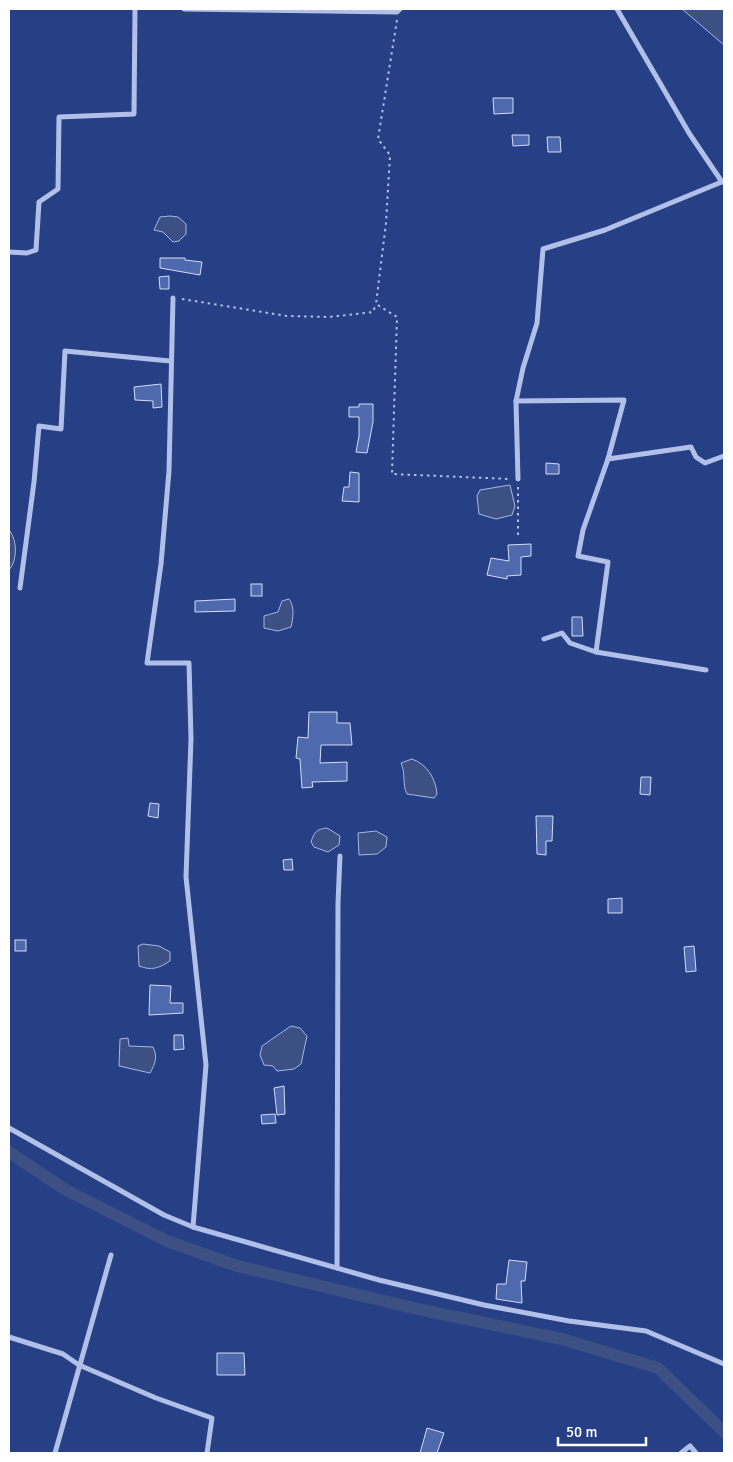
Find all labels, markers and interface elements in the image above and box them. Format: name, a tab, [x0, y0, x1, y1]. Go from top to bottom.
scale bar	[558, 1414, 646, 1446]
text: 50 m	[566, 1423, 597, 1441]

